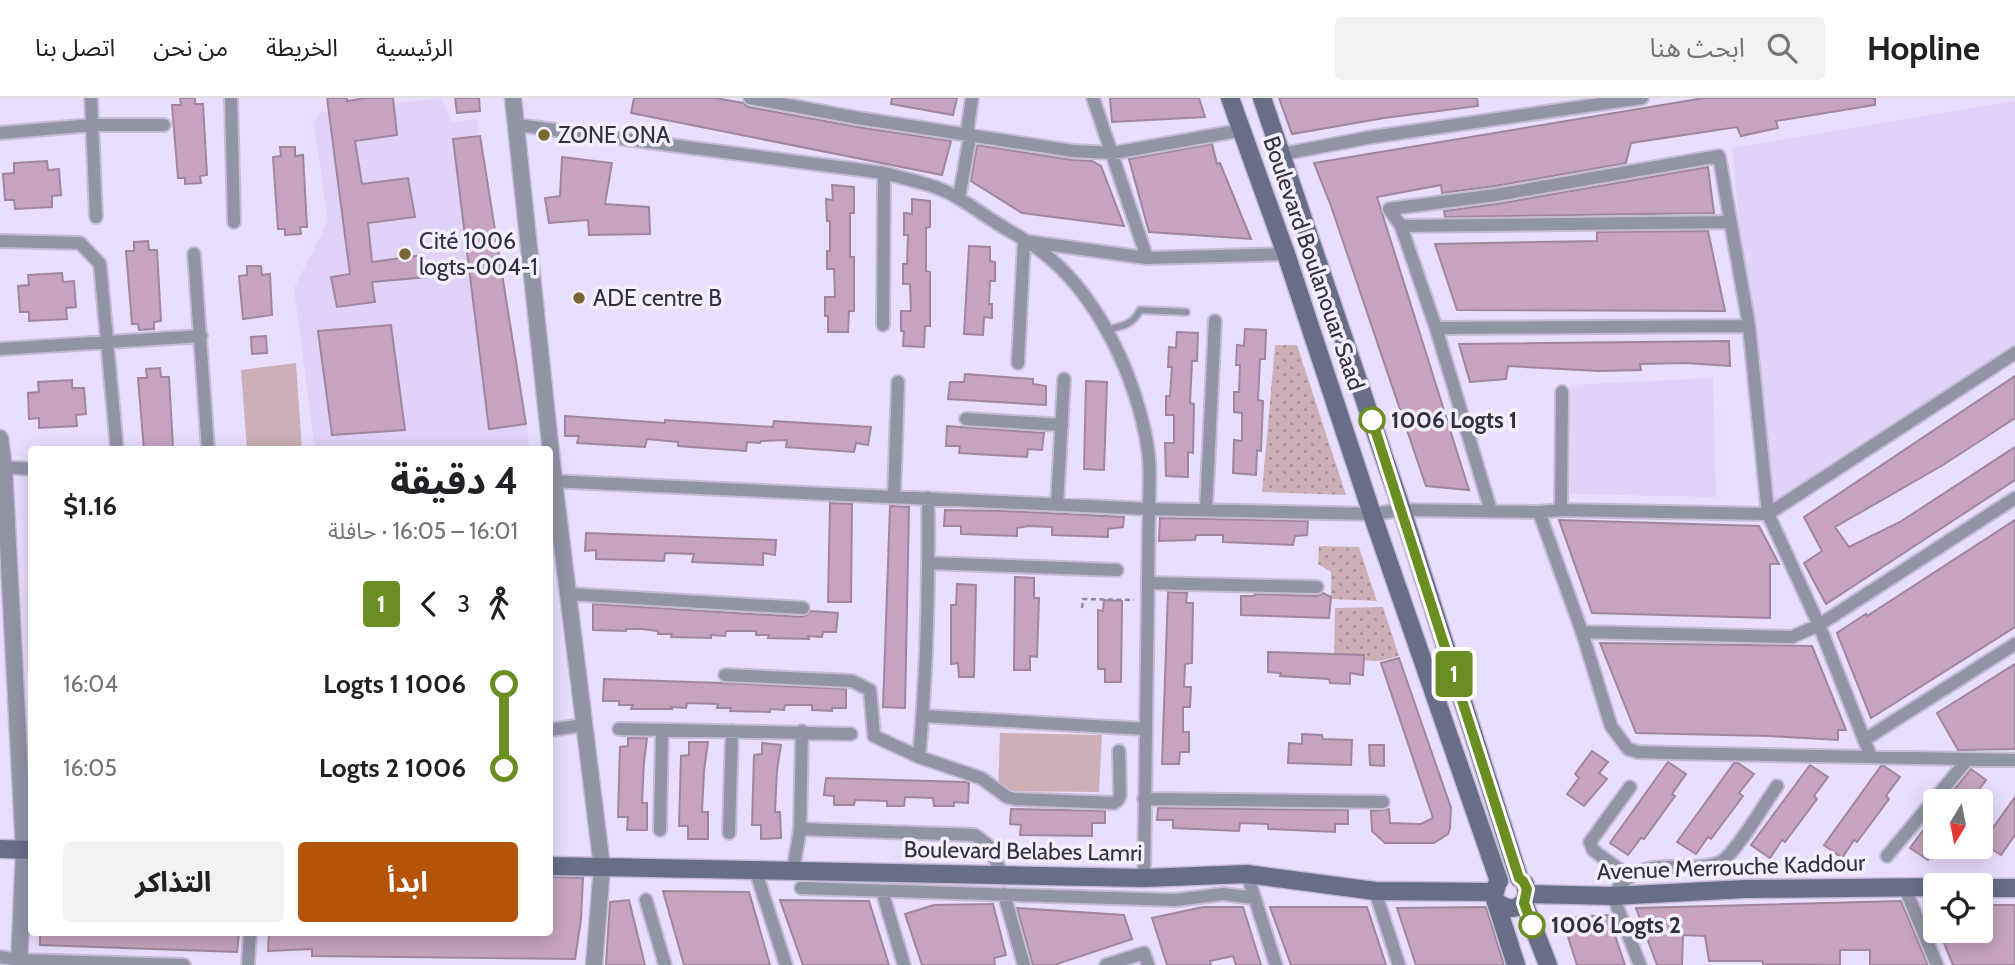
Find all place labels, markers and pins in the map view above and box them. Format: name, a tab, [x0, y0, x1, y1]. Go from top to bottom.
place label: ZONE ONA	[558, 121, 670, 149]
marker: ZONE ONA	[536, 127, 552, 143]
place label: Cité 1006 logts-004-1	[419, 227, 538, 281]
marker: Cité 1006 logts-004-1	[397, 246, 413, 262]
place label: ADE centre B	[593, 284, 722, 312]
marker: ADE centre B	[571, 290, 587, 306]
place label: 1006 Logts 1	[1391, 406, 1517, 434]
marker: 1006 Logts 1	[1359, 407, 1385, 433]
place label: 1006 Logts 2	[1551, 911, 1681, 939]
marker: 1006 Logts 2	[1519, 912, 1545, 938]

